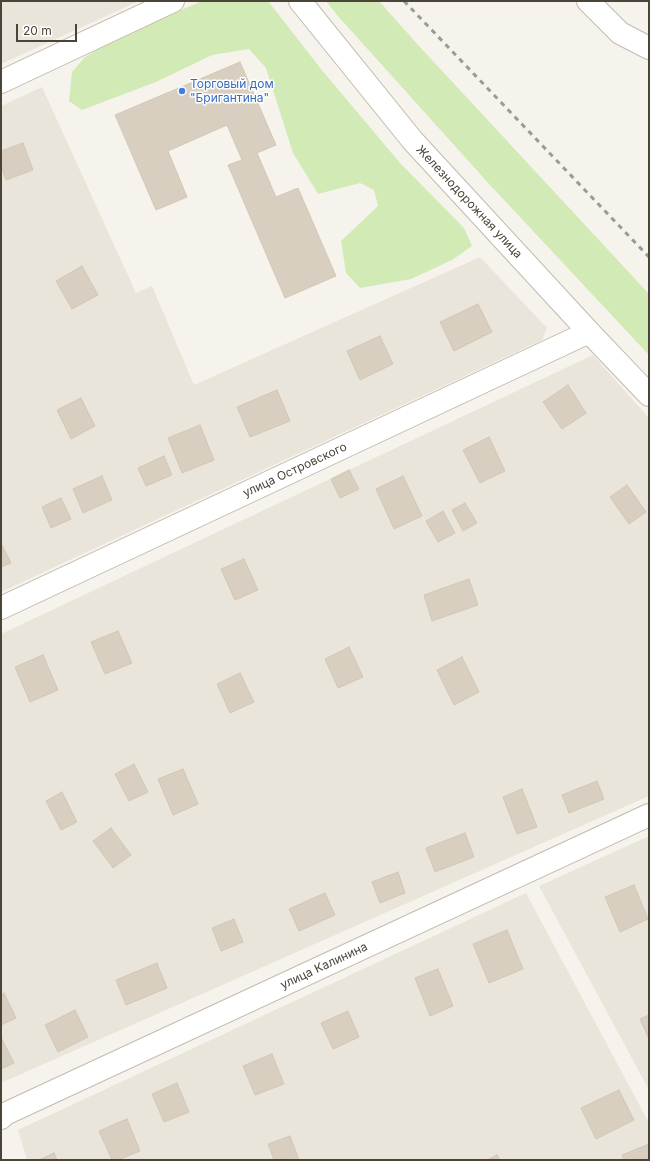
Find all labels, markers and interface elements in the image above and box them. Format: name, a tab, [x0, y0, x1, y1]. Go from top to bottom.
scale bar	[18, 16, 79, 42]
text: 20 m	[23, 23, 52, 38]
place label: Торговый дом "Бригантина"	[190, 77, 274, 105]
marker: Торговый дом "Бригантина"	[177, 86, 187, 96]
street label: Железнодорожная улица	[413, 143, 525, 261]
street label: улица Островского	[241, 440, 349, 500]
street label: улица Калинина	[278, 940, 370, 992]

